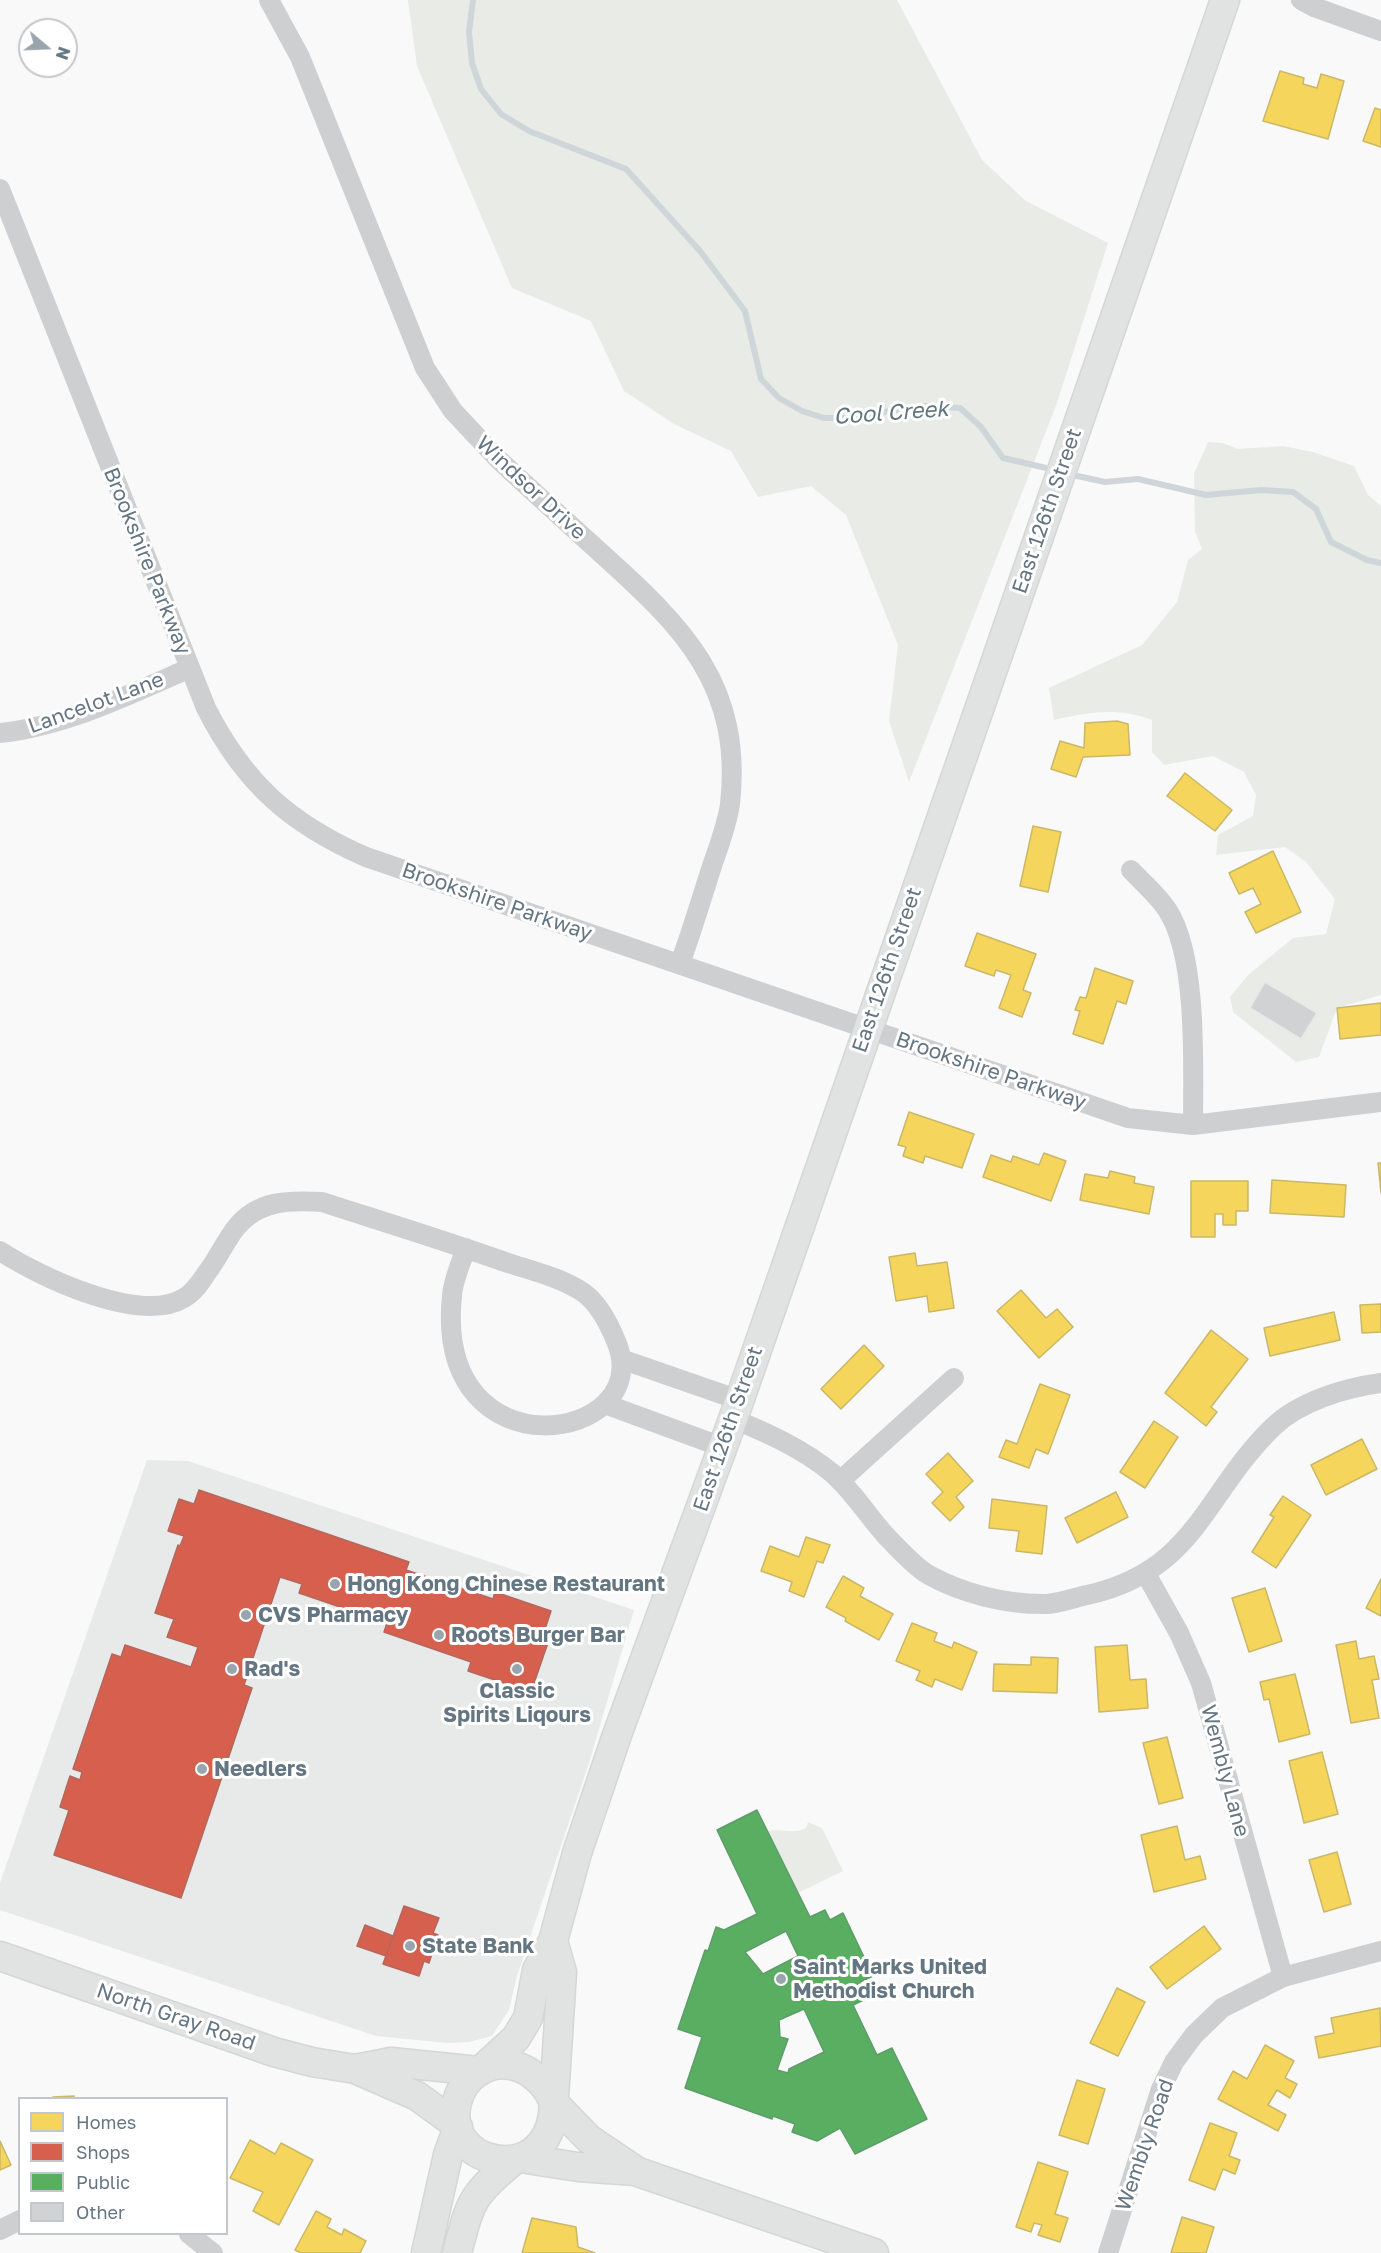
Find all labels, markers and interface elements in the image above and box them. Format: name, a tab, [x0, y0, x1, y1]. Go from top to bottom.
north arrow	[18, 18, 78, 78]
text: N	[52, 44, 75, 62]
water label: Cool Creek	[833, 396, 949, 430]
street label: East 126th Street	[1007, 425, 1087, 597]
street label: Windsor Drive	[471, 431, 591, 545]
street label: Brookshire Parkway	[98, 464, 196, 658]
street label: Lancelot Lane	[25, 667, 167, 739]
street label: Brookshire Parkway	[399, 858, 595, 946]
street label: East 126th Street	[847, 884, 927, 1056]
street label: Brookshire Parkway	[893, 1027, 1089, 1115]
street label: East 126th Street	[688, 1343, 768, 1515]
place label: Hong Kong Chinese Restaurant	[347, 1571, 665, 1597]
marker: Hong Kong Chinese Restaurant	[328, 1577, 342, 1591]
place label: CVS Pharmacy	[258, 1602, 408, 1628]
marker: CVS Pharmacy	[239, 1608, 253, 1622]
place label: Roots Burger Bar	[451, 1622, 625, 1648]
marker: Roots Burger Bar	[432, 1628, 446, 1642]
place label: Rad's	[244, 1656, 300, 1682]
marker: Rad's	[225, 1662, 239, 1676]
marker: Classic Spirits Liqours	[510, 1662, 524, 1676]
place label: Classic Spirits Liqours	[443, 1678, 591, 1728]
street label: Wembly Lane	[1195, 1702, 1255, 1840]
place label: Needlers	[214, 1756, 307, 1782]
marker: Needlers	[195, 1762, 209, 1776]
place label: State Bank	[422, 1933, 534, 1959]
marker: State Bank	[403, 1939, 417, 1953]
place label: Saint Marks United Methodist Church	[793, 1954, 987, 2004]
marker: Saint Marks United Methodist Church	[774, 1972, 788, 1986]
street label: North Gray Road	[93, 1978, 259, 2056]
street label: Wembly Road	[1111, 2076, 1179, 2214]
legend	[18, 2097, 228, 2235]
text: Homes	[76, 2111, 136, 2133]
text: Shops	[76, 2141, 130, 2163]
text: Public	[76, 2171, 130, 2193]
text: Other	[76, 2201, 125, 2223]

